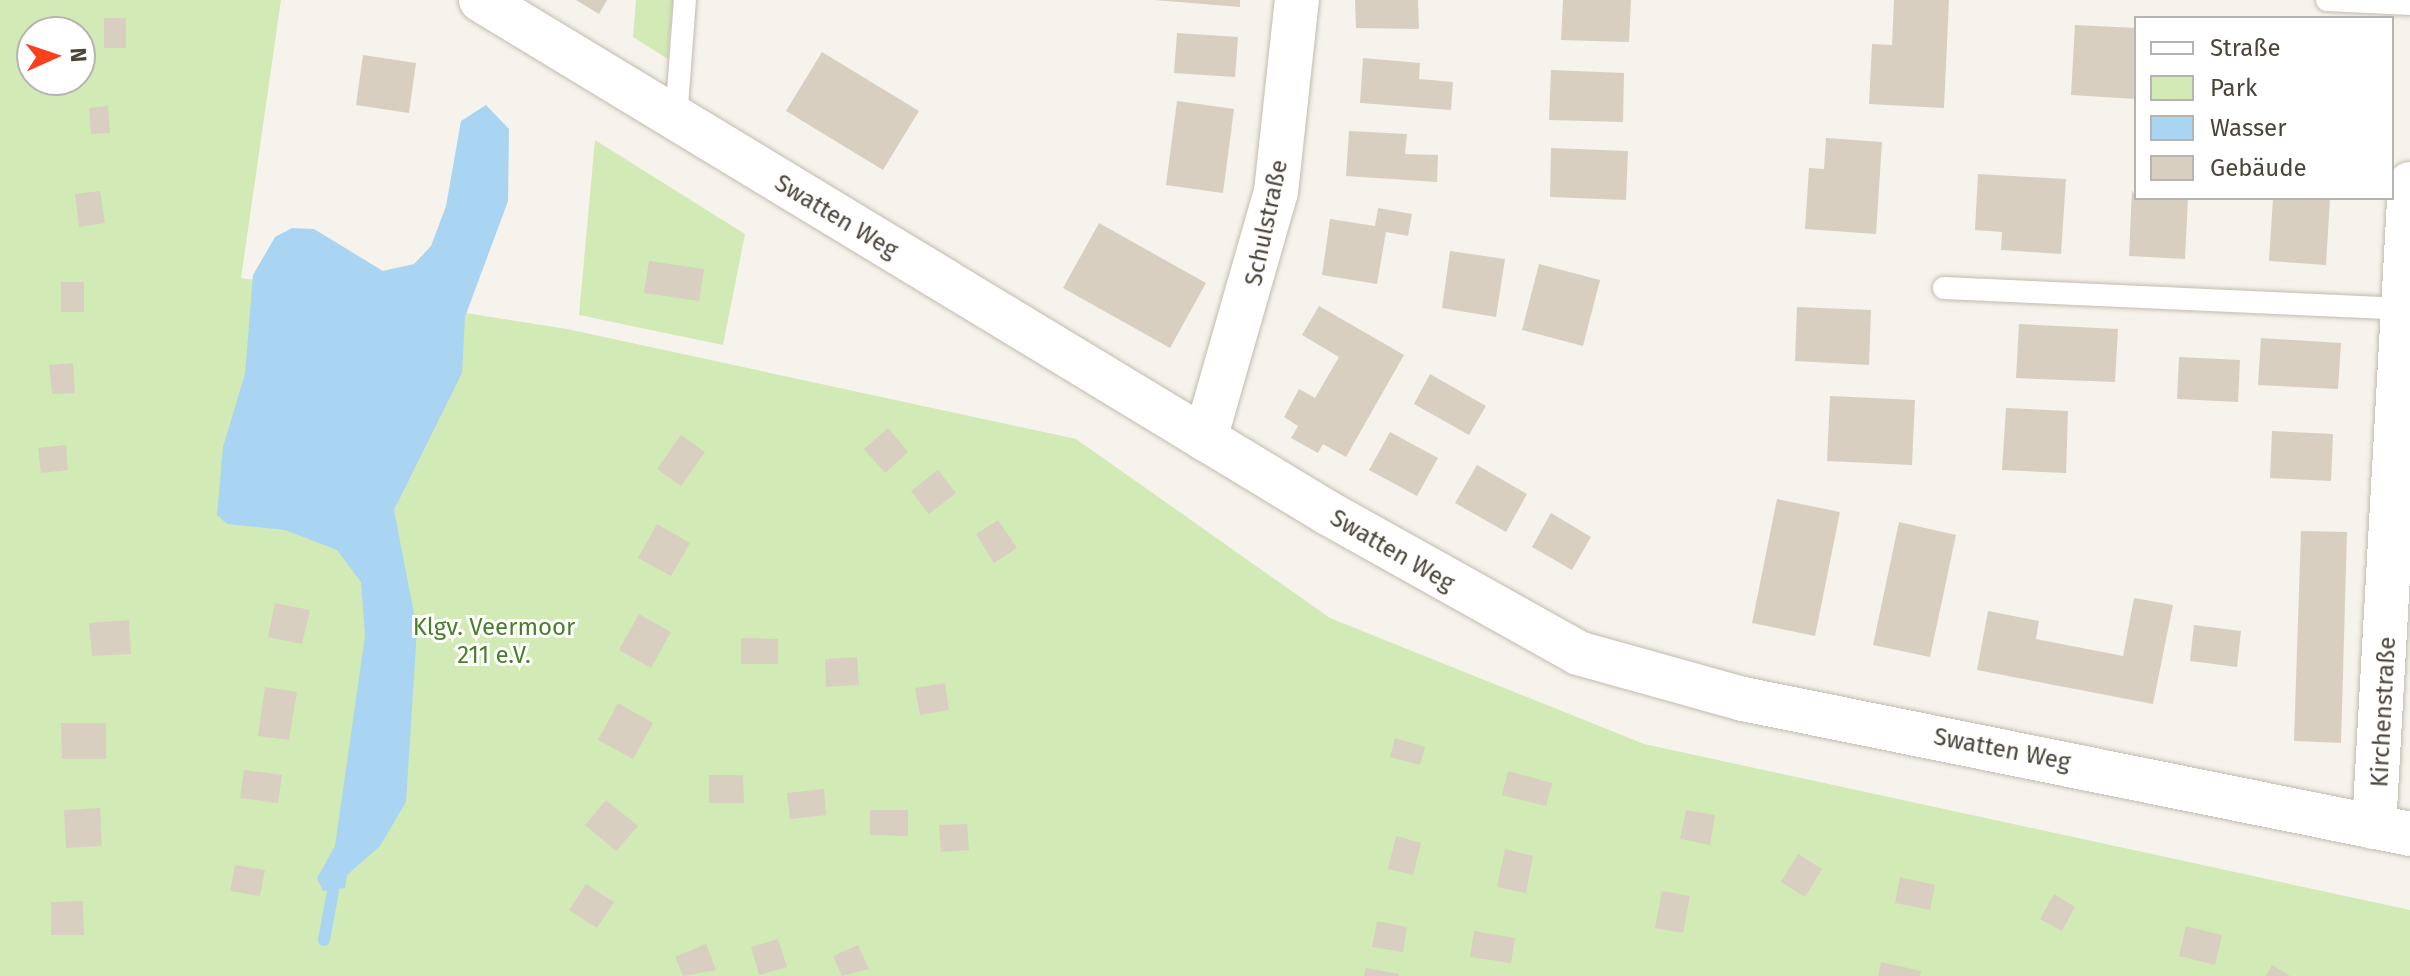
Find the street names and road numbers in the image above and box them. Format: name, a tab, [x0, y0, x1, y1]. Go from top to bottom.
street label: Schulstraße	[1240, 157, 1294, 289]
street label: Swatten Weg	[769, 169, 903, 265]
street label: Swatten Weg	[1325, 504, 1459, 598]
street label: Kirchenstraße	[2366, 636, 2402, 788]
street label: Swatten Weg	[1931, 723, 2073, 777]

